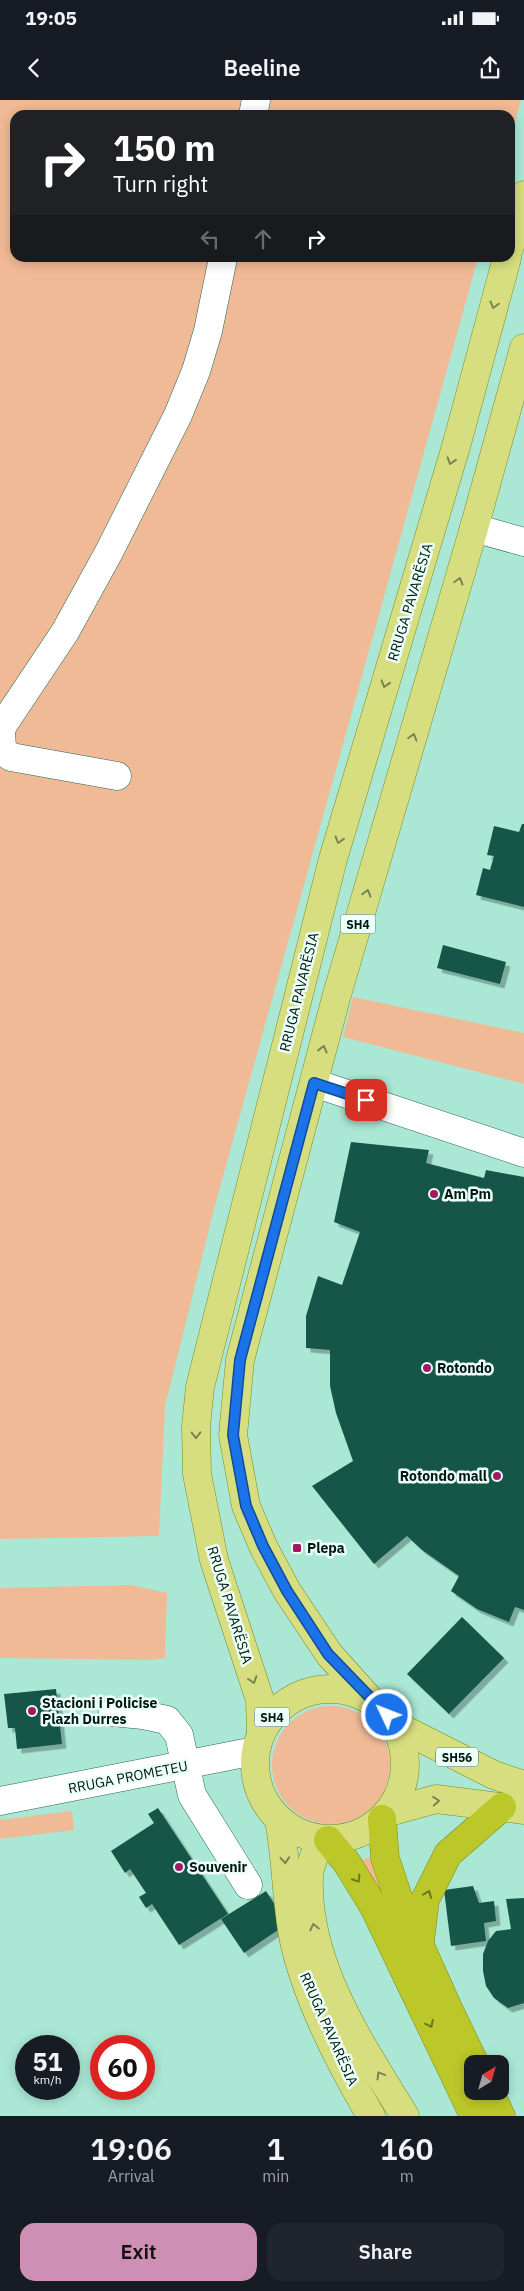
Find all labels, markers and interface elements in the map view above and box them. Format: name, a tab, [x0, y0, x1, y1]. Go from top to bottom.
text: 19:05	[25, 6, 77, 30]
text: Beeline	[224, 53, 300, 82]
icon: back	[20, 54, 48, 82]
icon: share	[476, 54, 504, 82]
text: 150 m	[113, 125, 216, 171]
icon: right	[30, 130, 95, 195]
text: Turn right	[113, 169, 208, 198]
icon: left	[196, 225, 224, 253]
icon: ahead	[249, 225, 277, 253]
icon: right	[302, 225, 330, 253]
one-way arrow	[490, 300, 500, 308]
one-way arrow	[447, 457, 457, 465]
street label: RRUGA PAVARËSIA	[384, 541, 436, 663]
one-way arrow	[453, 577, 463, 586]
one-way arrow	[381, 680, 391, 688]
one-way arrow	[407, 733, 417, 742]
one-way arrow	[335, 835, 345, 844]
one-way arrow	[361, 889, 371, 897]
road number: SH4	[340, 914, 376, 934]
street label: RRUGA PAVARËSIA	[275, 930, 323, 1053]
one-way arrow	[317, 1046, 327, 1054]
pin	[345, 1079, 387, 1121]
icon: arrive	[352, 1086, 380, 1114]
place label: Am Pm	[444, 1185, 491, 1203]
marker: Am Pm	[428, 1188, 440, 1200]
place label: Rotondo	[437, 1359, 492, 1377]
marker: Rotondo	[421, 1362, 433, 1374]
one-way arrow	[191, 1432, 201, 1439]
place label: Rotondo mall	[400, 1467, 487, 1485]
marker: Rotondo mall	[491, 1470, 503, 1482]
place label: Plepa	[307, 1539, 345, 1557]
marker: Plepa	[291, 1542, 303, 1554]
street label: RRUGA PAVARËSIA	[204, 1544, 256, 1666]
one-way arrow	[248, 1676, 258, 1684]
position arrow	[360, 1688, 412, 1740]
place label: Stacioni i Policise Plazh Durres	[42, 1694, 157, 1728]
marker: Stacioni i Policise Plazh Durres	[26, 1705, 38, 1717]
road number: SH4	[254, 1708, 290, 1726]
road number: SH56	[436, 1748, 478, 1766]
street label: RRUGA PROMETEU	[67, 1757, 189, 1797]
one-way arrow	[432, 1796, 440, 1807]
one-way arrow	[280, 1856, 291, 1864]
place label: Souvenir	[189, 1858, 248, 1876]
marker: Souvenir	[173, 1861, 185, 1873]
one-way arrow	[351, 1873, 360, 1883]
one-way arrow	[422, 1890, 432, 1899]
one-way arrow	[309, 1922, 320, 1931]
street label: RRUGA PAVARËSIA	[296, 1969, 362, 2089]
one-way arrow	[423, 2019, 434, 2028]
speed limit sign: 60	[90, 2035, 155, 2100]
text: 51	[32, 2045, 63, 2078]
north arrow	[464, 2055, 509, 2100]
map controls	[464, 2055, 509, 2100]
one-way arrow	[376, 2071, 386, 2080]
text: km/h	[33, 2072, 62, 2087]
text: 19:06	[90, 2129, 172, 2168]
text: 1	[267, 2129, 285, 2168]
text: 160	[380, 2129, 434, 2168]
text: Arrival	[108, 2166, 154, 2186]
text: min	[262, 2166, 289, 2186]
text: m	[400, 2166, 414, 2186]
button: Exit	[20, 2223, 257, 2281]
button: Share	[267, 2223, 504, 2281]

